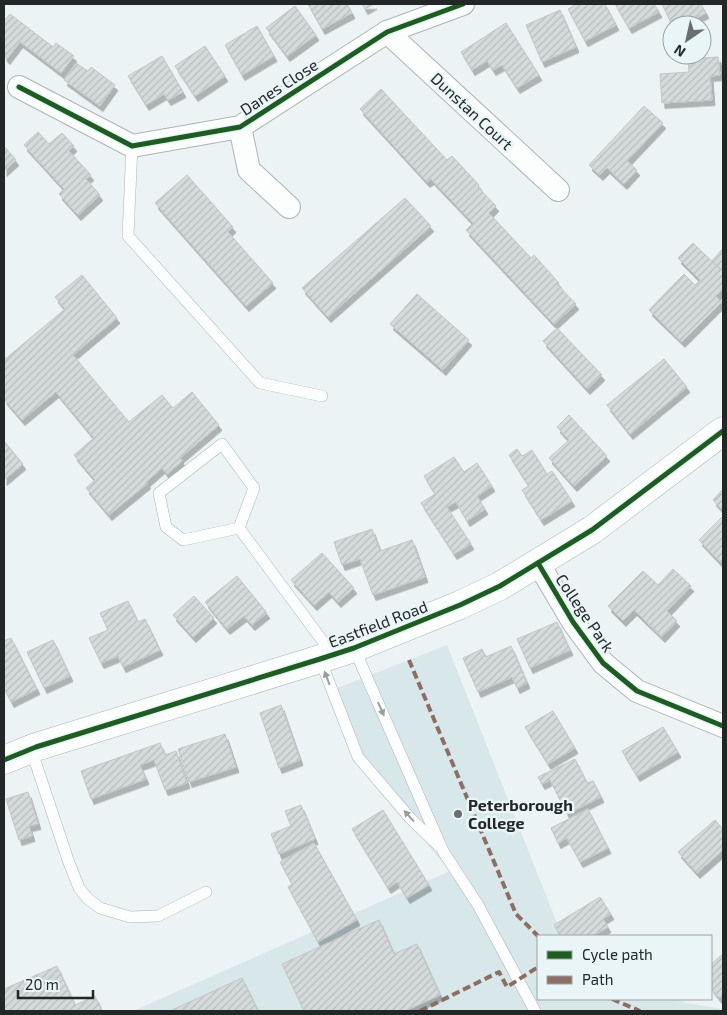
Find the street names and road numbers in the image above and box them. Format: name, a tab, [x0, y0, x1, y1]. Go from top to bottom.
street label: Danes Close	[236, 54, 321, 119]
street label: Dunstan Court	[428, 68, 517, 153]
street label: College Park	[552, 570, 618, 655]
street label: Eastfield Road	[326, 596, 430, 651]

